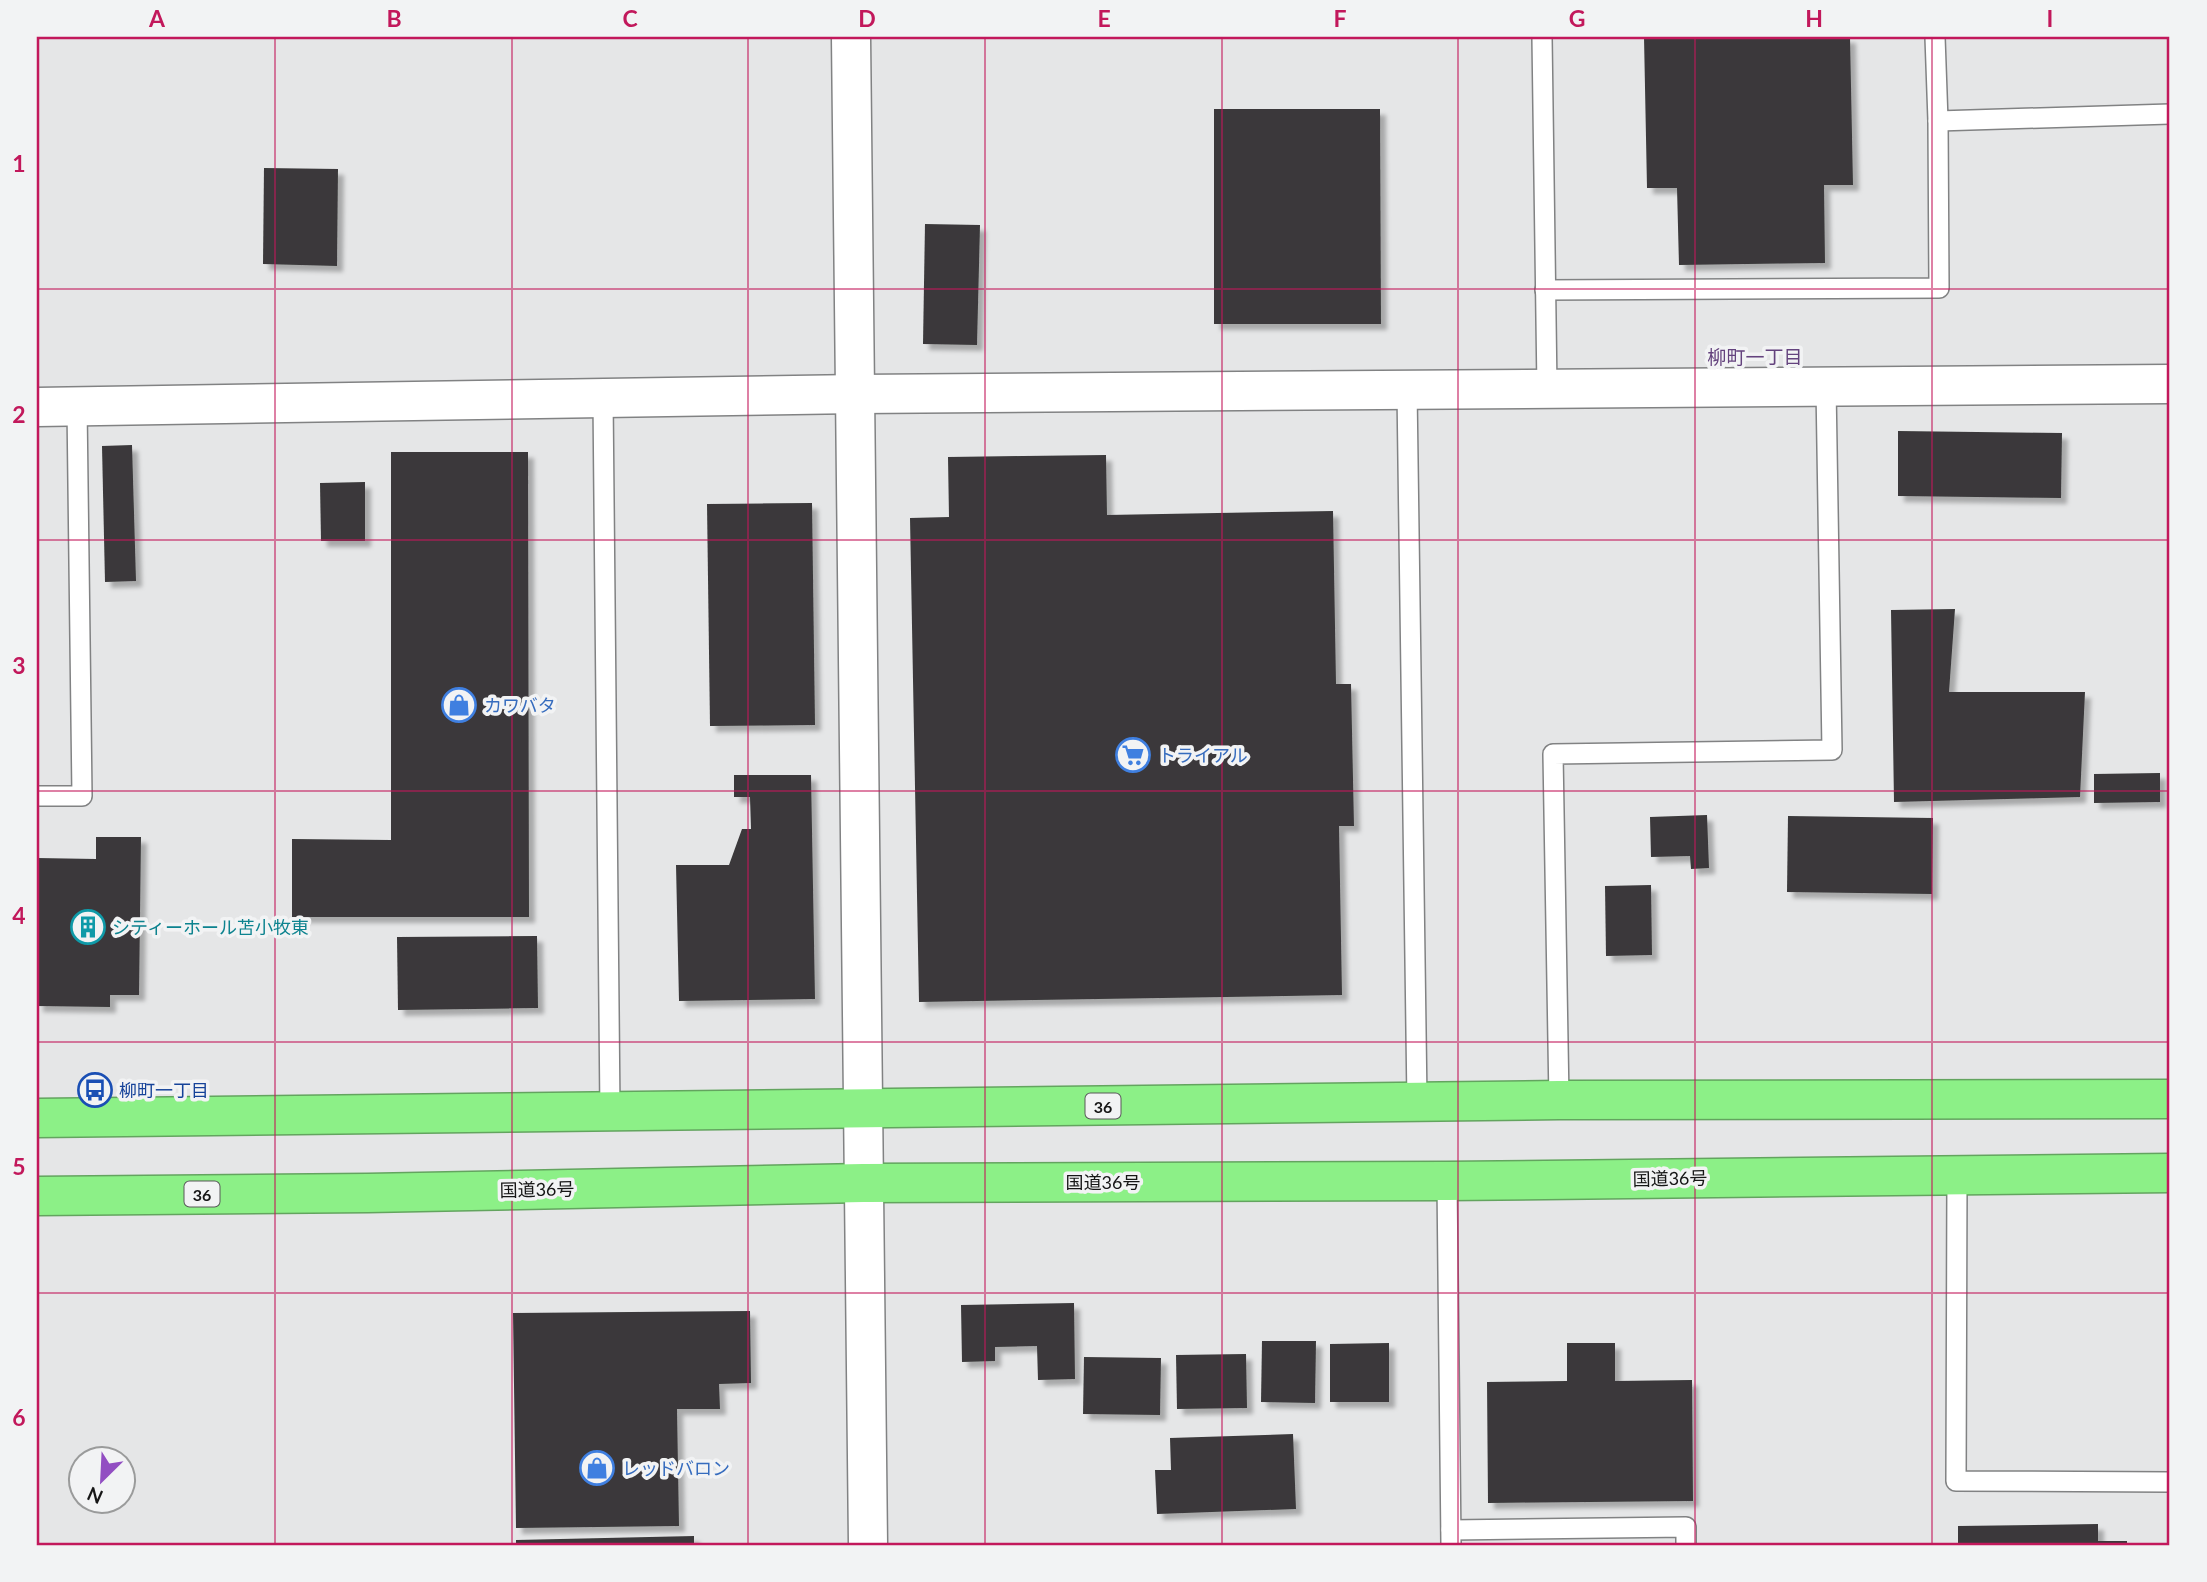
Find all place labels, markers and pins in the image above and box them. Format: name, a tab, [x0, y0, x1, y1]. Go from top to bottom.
shop icon: カワバタ	[440, 686, 478, 724]
place label: カワバタ	[484, 694, 556, 716]
supermarket icon: トライアル	[1114, 736, 1152, 774]
place label: トライアル	[1158, 744, 1248, 766]
building icon: シティーホール苫小牧東	[69, 908, 107, 946]
place label: シティーホール苫小牧東	[112, 916, 309, 938]
bus stop icon: 柳町一丁目	[76, 1071, 114, 1109]
place label: 柳町一丁目	[119, 1079, 209, 1101]
shop icon: レッドバロン	[578, 1449, 616, 1487]
place label: レッドバロン	[622, 1457, 730, 1479]

